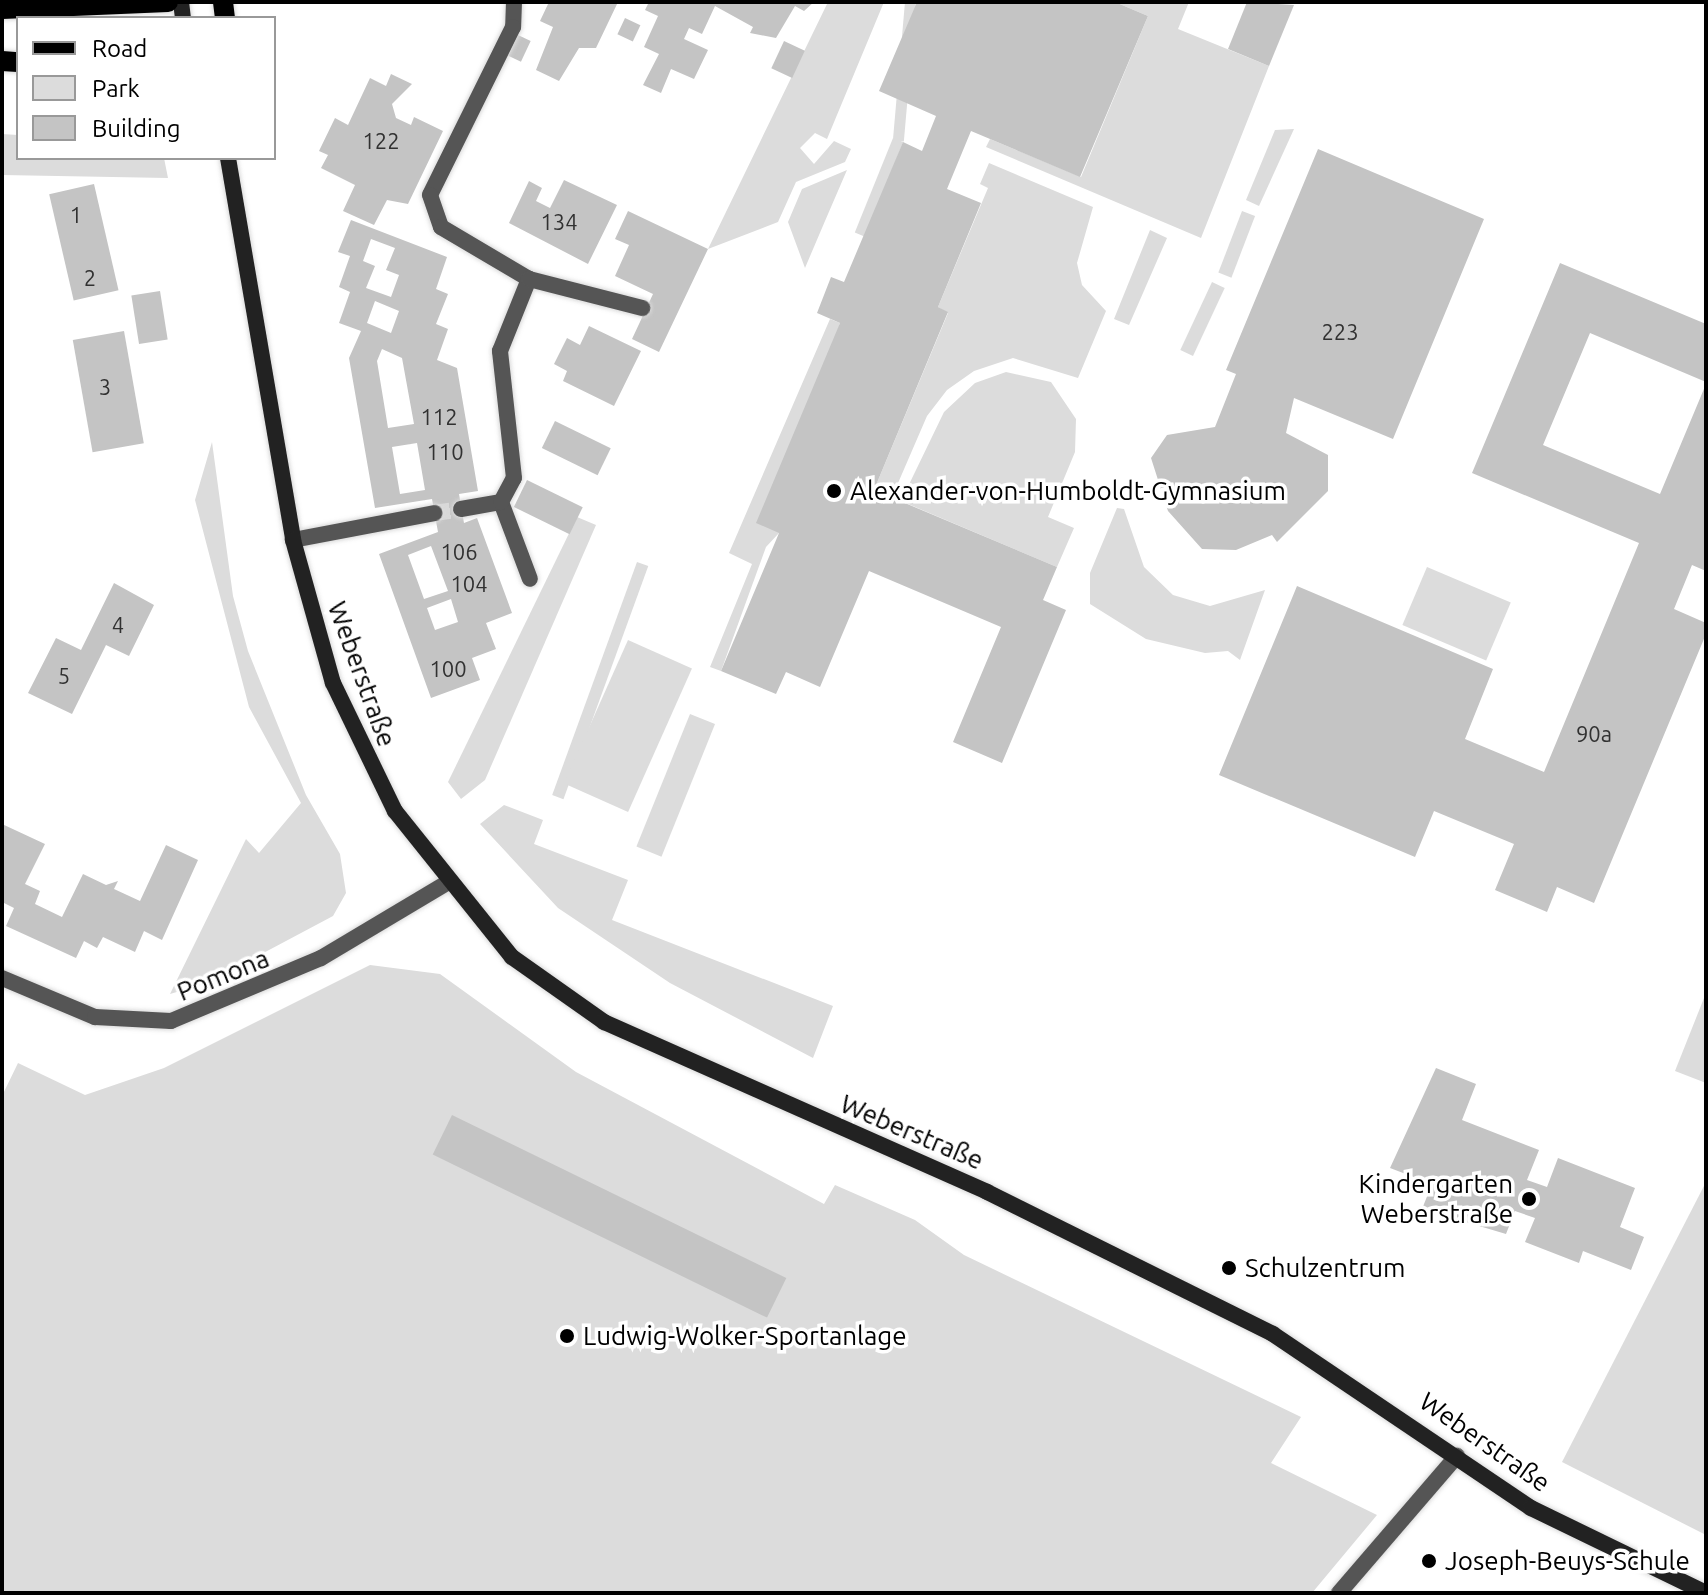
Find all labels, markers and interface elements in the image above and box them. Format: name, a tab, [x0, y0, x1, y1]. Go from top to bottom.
legend	[16, 16, 276, 160]
text: Road	[92, 35, 147, 62]
text: Park	[92, 75, 140, 102]
text: Building	[92, 115, 180, 142]
house number: 122	[362, 128, 400, 154]
house number: 1	[70, 202, 82, 228]
house number: 134	[540, 209, 578, 235]
house number: 2	[84, 265, 96, 291]
house number: 223	[1321, 319, 1359, 345]
house number: 3	[99, 374, 111, 400]
house number: 112	[420, 404, 458, 430]
house number: 110	[426, 439, 464, 465]
place label: Alexander-von-Humboldt-Gymnasium	[850, 475, 1286, 507]
marker: Alexander-von-Humboldt-Gymnasium	[825, 482, 843, 500]
house number: 106	[440, 539, 478, 565]
house number: 104	[450, 571, 488, 597]
street label: Weberstraße	[321, 597, 403, 751]
house number: 4	[112, 612, 124, 638]
house number: 100	[429, 656, 467, 682]
house number: 5	[58, 663, 70, 689]
house number: 90a	[1576, 721, 1612, 747]
street label: Pomona	[172, 942, 274, 1008]
street label: Weberstraße	[836, 1088, 988, 1176]
place label: Kindergarten Weberstraße	[1359, 1168, 1513, 1230]
marker: Kindergarten Weberstraße	[1520, 1190, 1538, 1208]
place label: Schulzentrum	[1245, 1252, 1406, 1284]
marker: Schulzentrum	[1220, 1259, 1238, 1277]
place label: Ludwig-Wolker-Sportanlage	[583, 1320, 907, 1352]
marker: Ludwig-Wolker-Sportanlage	[558, 1327, 576, 1345]
street label: Weberstraße	[1414, 1386, 1556, 1498]
place label: Joseph-Beuys-Schule	[1445, 1545, 1690, 1577]
marker: Joseph-Beuys-Schule	[1420, 1552, 1438, 1570]

